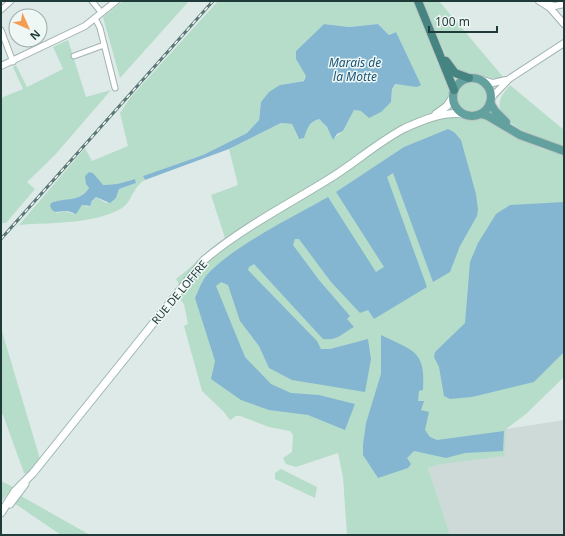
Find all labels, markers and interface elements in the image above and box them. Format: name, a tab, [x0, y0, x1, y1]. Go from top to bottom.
north arrow	[8, 8, 48, 48]
scale bar	[429, 8, 497, 34]
text: 100 m	[435, 13, 470, 30]
text: N	[27, 27, 44, 44]
water label: Marais de la Motte	[329, 54, 381, 85]
street label: RUE DE LOFFRE	[148, 257, 210, 327]

